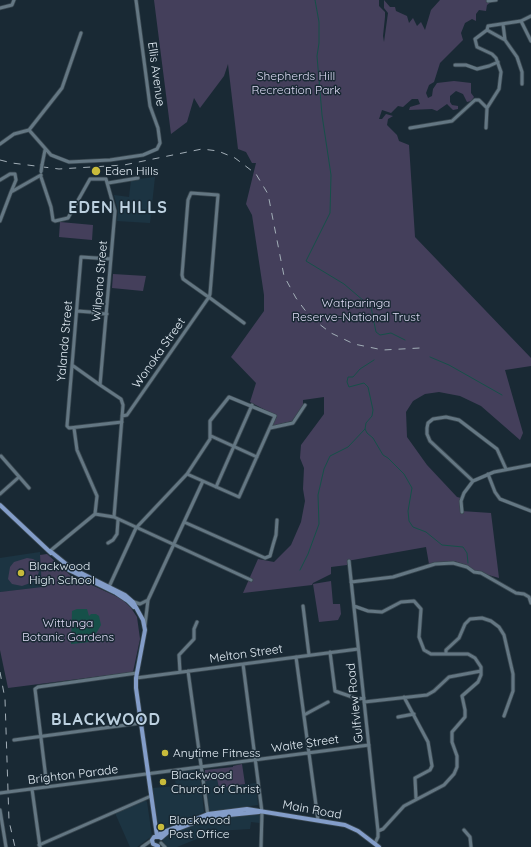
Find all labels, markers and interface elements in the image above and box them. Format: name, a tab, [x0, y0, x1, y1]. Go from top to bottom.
street label: Ellis Avenue	[144, 41, 168, 107]
park label: Shepherds Hill Recreation Park	[252, 69, 340, 97]
place label: Eden Hills	[105, 164, 158, 178]
marker: Eden Hills	[90, 165, 102, 177]
district label: EDEN HILLS	[68, 198, 168, 218]
street label: Wilpena Street	[89, 240, 111, 322]
park label: Watiparinga Reserve-National Trust	[292, 296, 420, 324]
street label: Yalanda Street	[54, 300, 76, 382]
street label: Wonoka Street	[129, 315, 189, 391]
place label: Blackwood High School	[29, 559, 95, 587]
marker: Blackwood High School	[16, 568, 26, 578]
park label: Wittunga Botanic Gardens	[22, 616, 114, 644]
street label: Melton Street	[209, 642, 283, 666]
street label: Gulfview Road	[344, 662, 366, 744]
district label: BLACKWOOD	[51, 710, 161, 730]
street label: Waite Street	[270, 732, 340, 756]
place label: Anytime Fitness	[173, 746, 260, 760]
marker: Anytime Fitness	[160, 748, 170, 758]
street label: Brighton Parade	[27, 762, 119, 788]
place label: Blackwood Church of Christ	[171, 768, 260, 796]
marker: Blackwood Church of Christ	[158, 777, 168, 787]
street label: Main Road	[281, 798, 343, 822]
place label: Blackwood Post Office	[169, 813, 230, 841]
marker: Blackwood Post Office	[156, 822, 166, 832]

